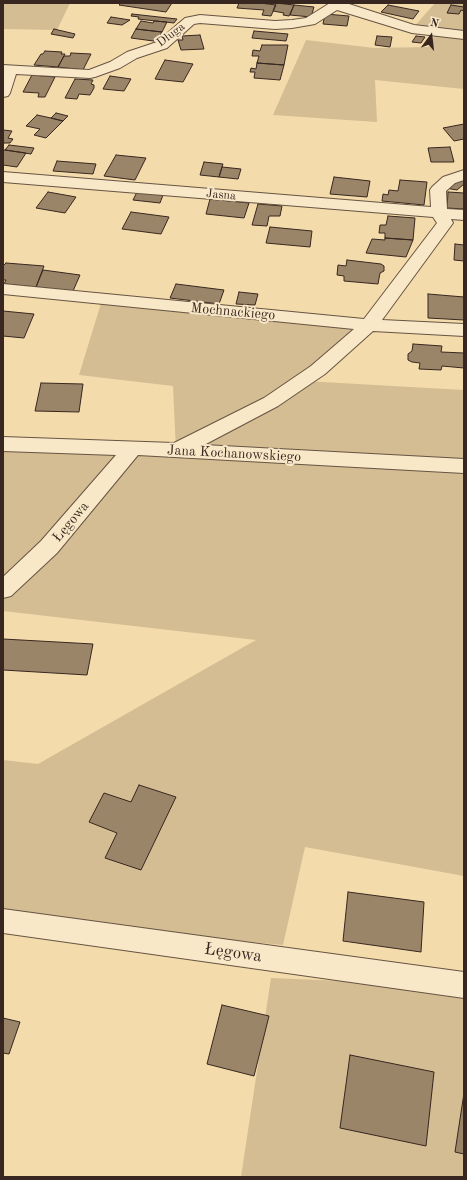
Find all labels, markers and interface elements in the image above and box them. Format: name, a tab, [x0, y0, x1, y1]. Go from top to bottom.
north arrow	[411, 16, 451, 56]
text: N	[429, 18, 440, 30]
street label: Długa	[154, 20, 188, 50]
street label: Jasna	[205, 187, 237, 203]
street label: Mochnackiego	[190, 300, 276, 324]
street label: Jana Kochanowskiego	[167, 442, 301, 466]
street label: Łęgowa	[49, 498, 93, 546]
street label: Łęgowa	[203, 939, 263, 967]

